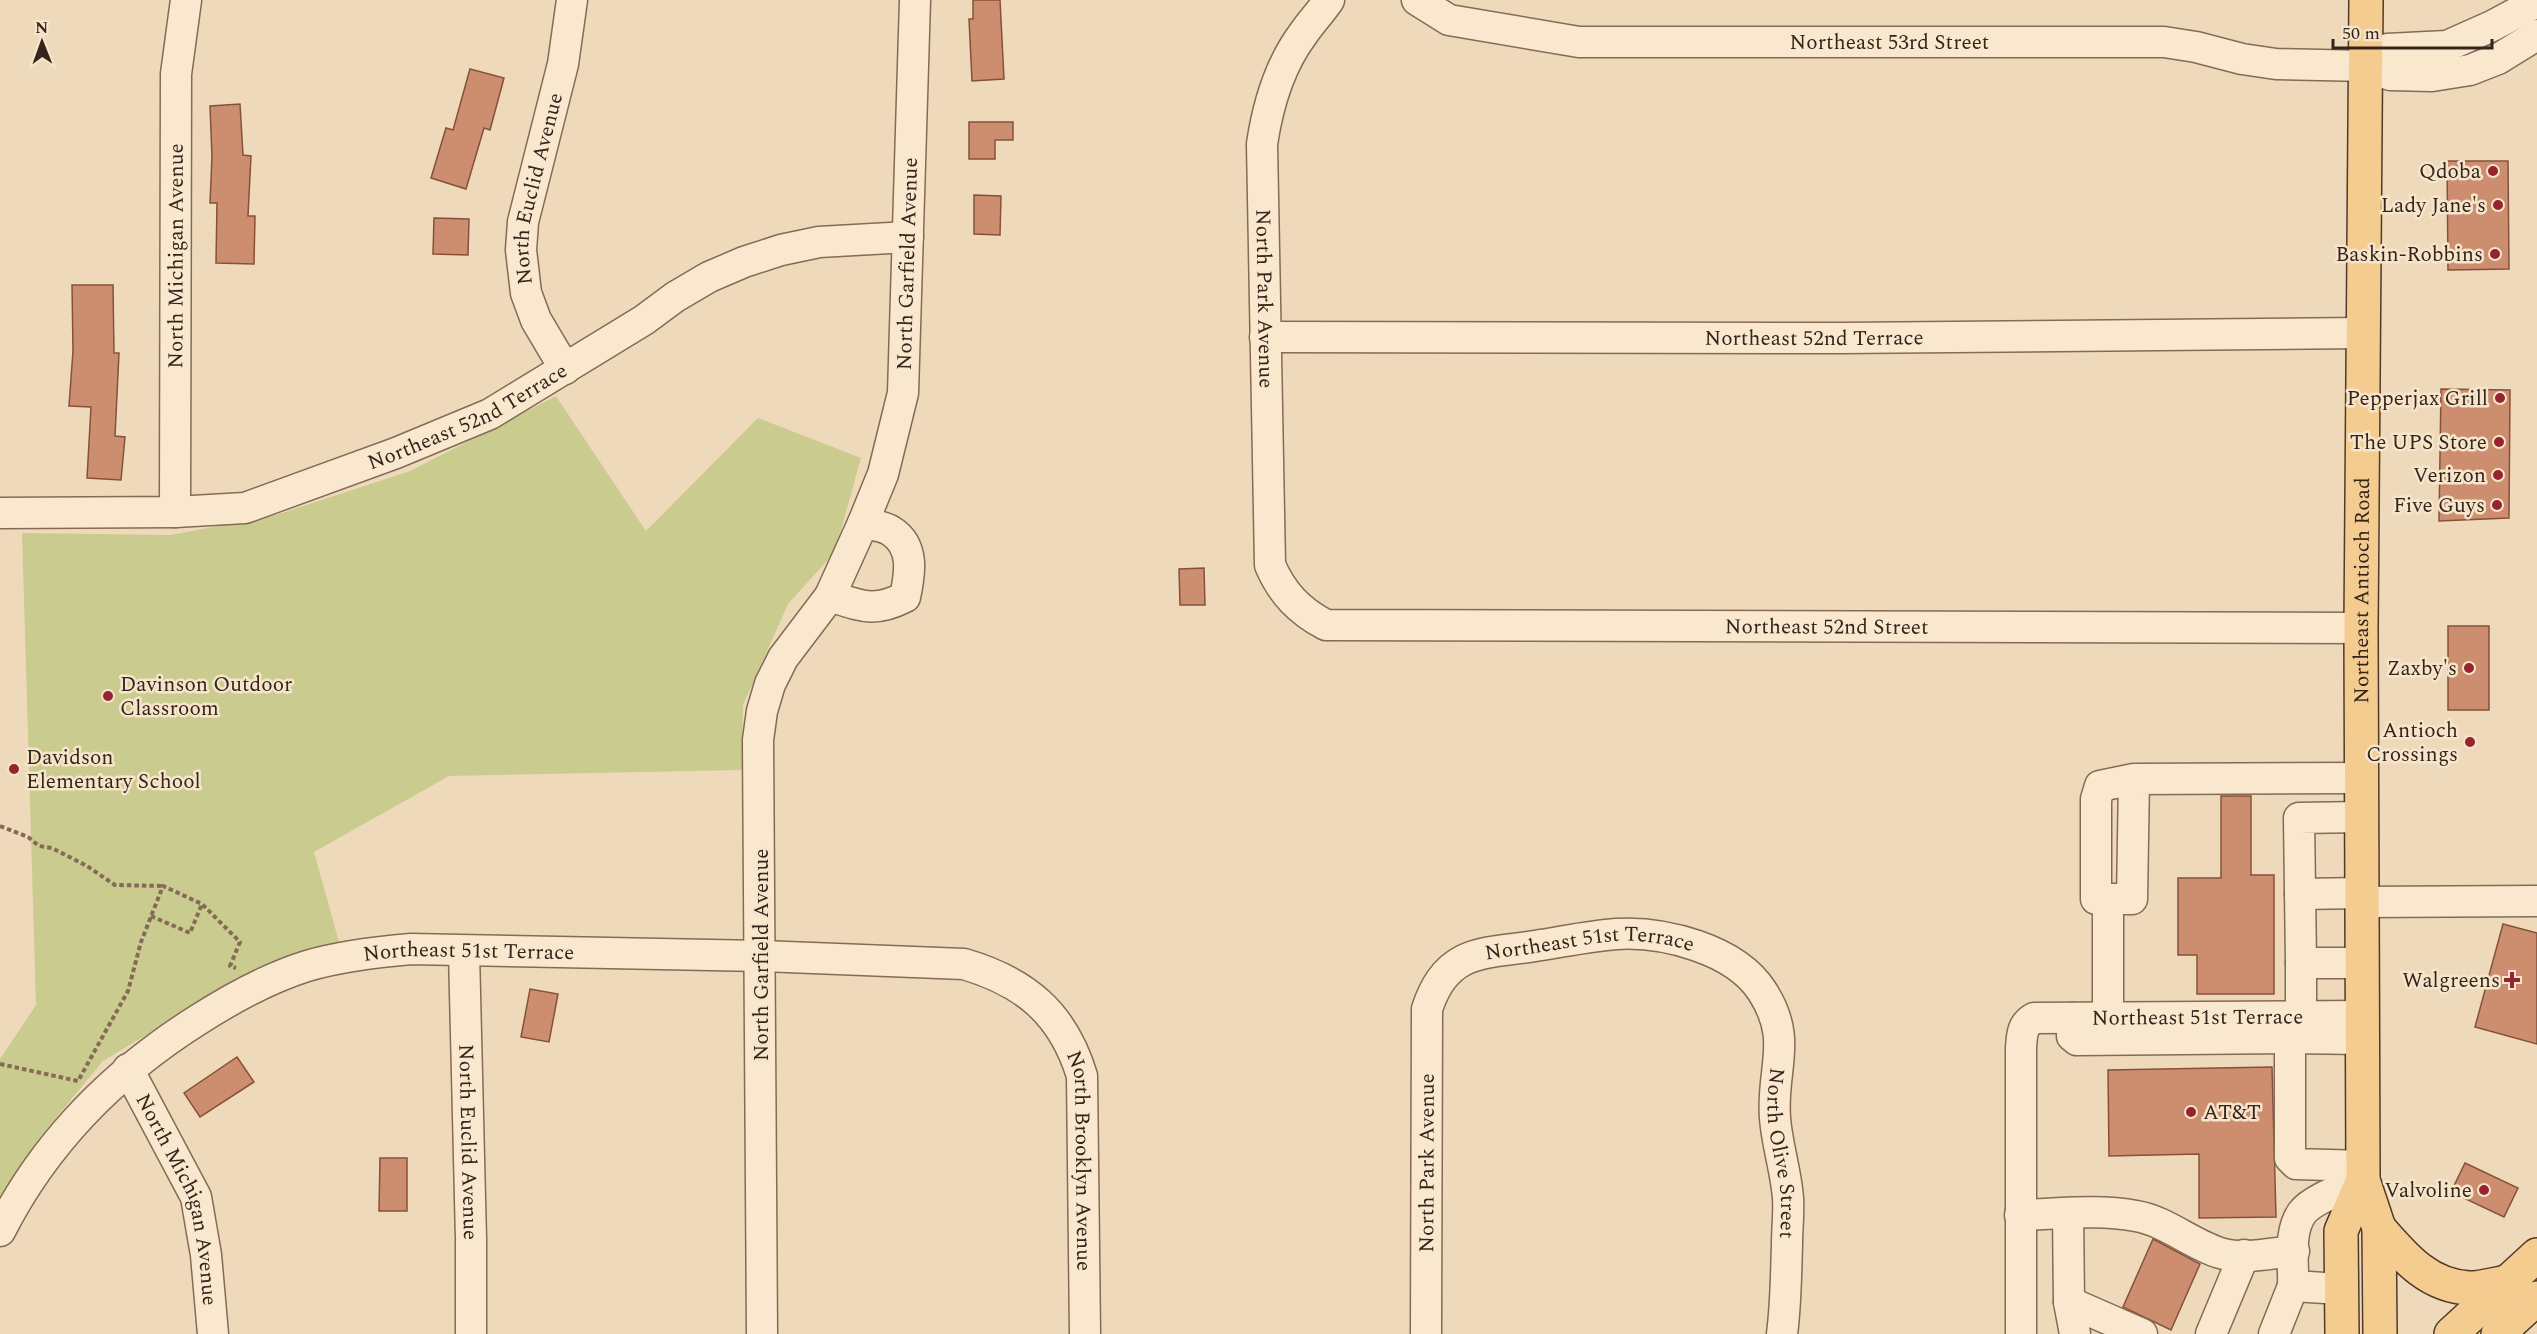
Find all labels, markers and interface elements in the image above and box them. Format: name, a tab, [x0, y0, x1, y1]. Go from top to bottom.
north arrow	[12, 12, 72, 72]
scale bar	[2333, 12, 2492, 50]
text: N	[35, 16, 48, 40]
text: 50 m	[2342, 20, 2380, 47]
street label: Northeast 53rd Street	[1790, 27, 1989, 59]
street label: North Euclid Avenue	[506, 89, 572, 287]
street label: North Michigan Avenue	[160, 143, 193, 369]
place label: Qdoba	[2419, 156, 2482, 188]
street label: North Garfield Avenue	[889, 157, 927, 371]
marker: Qdoba	[2486, 164, 2500, 178]
place label: Lady Jane's	[2381, 190, 2486, 222]
marker: Lady Jane's	[2491, 198, 2505, 212]
street label: North Park Avenue	[1246, 209, 1282, 389]
place label: Baskin-Robbins	[2335, 239, 2483, 271]
marker: Baskin-Robbins	[2488, 247, 2502, 261]
street label: Northeast 52nd Terrace	[1704, 322, 1924, 355]
street label: Northeast 52nd Terrace	[363, 355, 574, 479]
place label: Pepperjax Grill	[2347, 383, 2488, 415]
marker: Pepperjax Grill	[2493, 391, 2507, 405]
place label: The UPS Store	[2350, 427, 2487, 459]
marker: The UPS Store	[2492, 435, 2506, 449]
place label: Verizon	[2413, 460, 2486, 492]
marker: Verizon	[2491, 468, 2505, 482]
street label: Northeast Antioch Road	[2346, 477, 2379, 704]
place label: Five Guys	[2393, 490, 2485, 522]
marker: Five Guys	[2490, 498, 2504, 512]
street label: Northeast 52nd Street	[1725, 611, 1929, 644]
place label: Zaxby's	[2387, 653, 2457, 685]
marker: Zaxby's	[2462, 661, 2476, 675]
place label: Davinson Outdoor Classroom	[120, 669, 292, 725]
marker: Davinson Outdoor Classroom	[101, 689, 115, 703]
place label: Antioch Crossings	[2366, 715, 2458, 771]
marker: Antioch Crossings	[2463, 735, 2477, 749]
place label: Davidson Elementary School	[26, 742, 201, 798]
marker: Davidson Elementary School	[7, 762, 21, 776]
street label: North Garfield Avenue	[746, 849, 778, 1061]
street label: Northeast 51st Terrace	[1482, 919, 1698, 970]
street label: Northeast 51st Terrace	[361, 934, 575, 971]
place label: Walgreens	[2402, 965, 2500, 997]
marker: Walgreens	[2505, 973, 2519, 987]
street label: Northeast 51st Terrace	[2092, 1001, 2303, 1035]
street label: North Euclid Avenue	[449, 1044, 486, 1240]
street label: North Brooklyn Avenue	[1057, 1046, 1099, 1271]
street label: North Olive Street	[1757, 1066, 1803, 1239]
street label: North Park Avenue	[1411, 1073, 1444, 1253]
street label: North Michigan Avenue	[127, 1088, 225, 1307]
place label: AT&T	[2203, 1097, 2261, 1129]
marker: AT&T	[2184, 1105, 2198, 1119]
place label: Valvoline	[2385, 1175, 2472, 1207]
marker: Valvoline	[2477, 1183, 2491, 1197]

